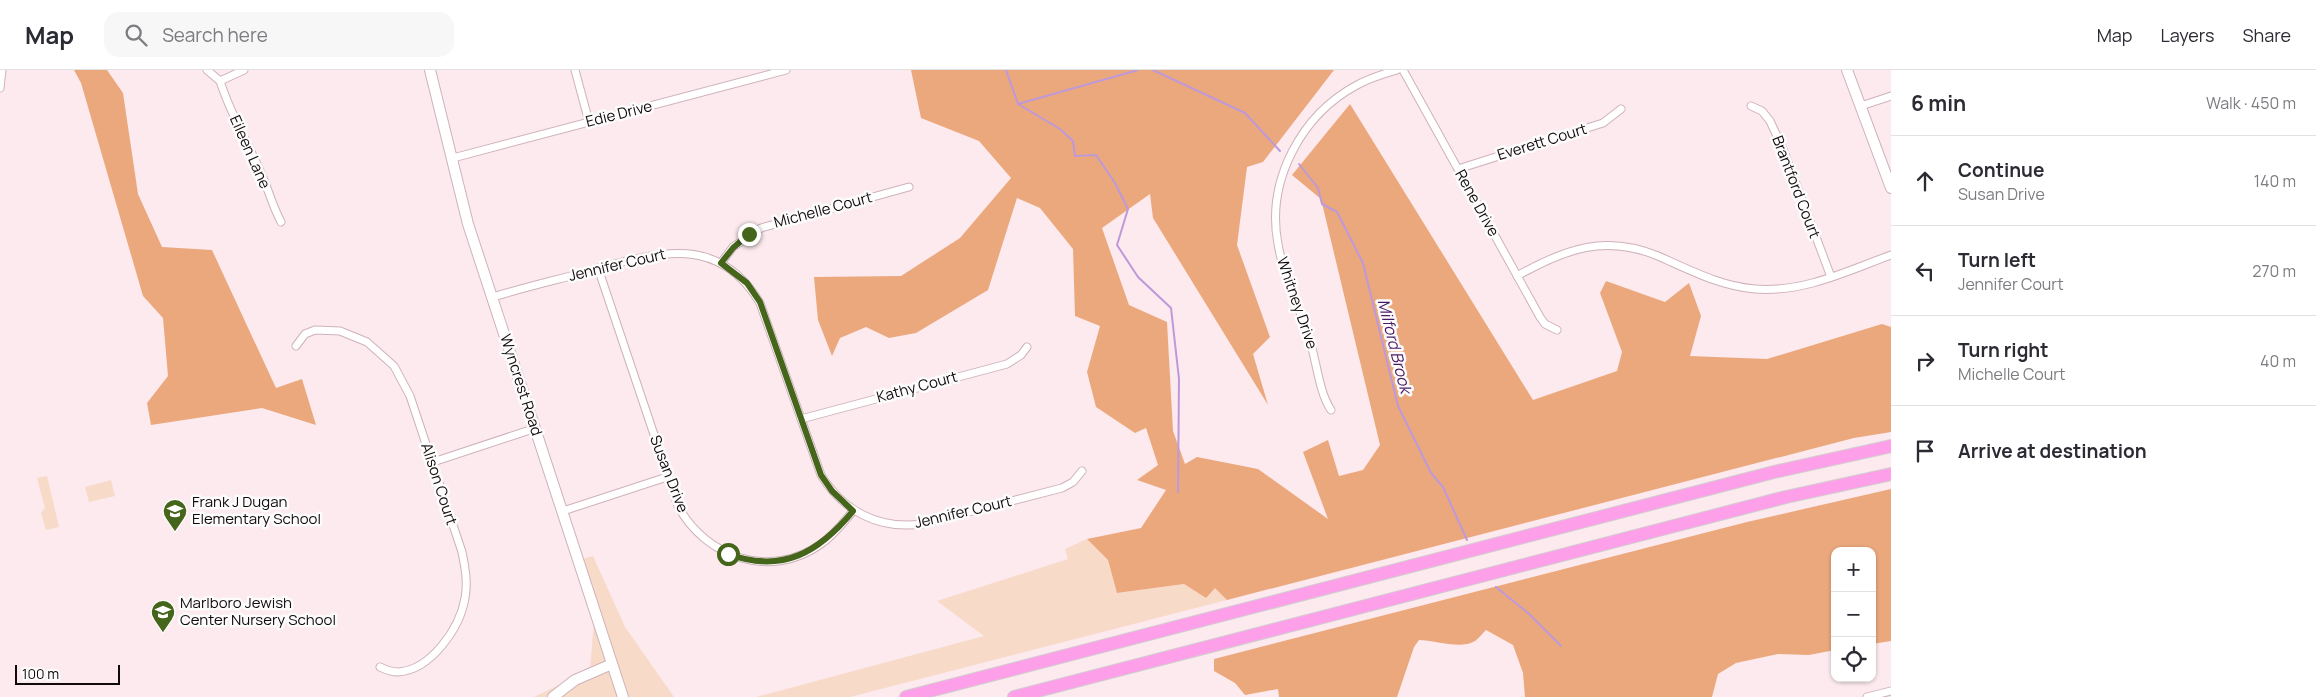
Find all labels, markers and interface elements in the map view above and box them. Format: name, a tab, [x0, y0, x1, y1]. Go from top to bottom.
search box	[104, 12, 454, 57]
text: Map	[25, 18, 74, 51]
icon: search	[122, 21, 150, 49]
text: Search here	[162, 22, 268, 48]
text: Map	[2097, 23, 2132, 47]
text: Layers	[2160, 23, 2214, 47]
text: Share	[2242, 23, 2291, 47]
text: 6 min	[1911, 89, 1966, 117]
text: Walk · 450 m	[2206, 92, 2296, 114]
street label: Edie Drive	[583, 95, 655, 132]
street label: Eileen Lane	[225, 112, 276, 192]
street label: Everett Court	[1494, 118, 1589, 165]
street label: Brantford Court	[1767, 132, 1826, 241]
text: Continue	[1958, 157, 2044, 183]
street label: Rene Drive	[1450, 165, 1505, 240]
icon: ahead	[1911, 167, 1939, 195]
text: 140 m	[2254, 170, 2296, 192]
text: Susan Drive	[1958, 183, 2045, 205]
street label: Michelle Court	[771, 186, 874, 233]
route end	[738, 223, 761, 246]
street label: Jennifer Court	[566, 243, 667, 286]
text: Turn left	[1958, 247, 2036, 273]
street label: Whitney Drive	[1272, 254, 1323, 352]
icon: left	[1911, 257, 1939, 285]
text: 270 m	[2252, 260, 2296, 282]
text: Jennifer Court	[1958, 273, 2064, 295]
water label: Milford Brook	[1373, 297, 1418, 397]
street label: Wyncrest Road	[495, 331, 548, 438]
text: Turn right	[1958, 337, 2048, 363]
icon: right	[1911, 347, 1939, 375]
text: 40 m	[2260, 350, 2296, 372]
text: Michelle Court	[1958, 363, 2066, 385]
street label: Kathy Court	[874, 366, 960, 407]
street label: Susan Drive	[645, 432, 694, 516]
icon: arrive	[1911, 437, 1939, 465]
text: Arrive at destination	[1958, 438, 2147, 464]
street label: Alison Court	[416, 440, 463, 528]
street label: Jennifer Court	[912, 490, 1013, 533]
place label: Frank J Dugan Elementary School	[192, 491, 321, 529]
school or university icon: Frank J Dugan Elementary School	[162, 498, 188, 532]
route start	[717, 543, 740, 566]
map controls	[1831, 547, 1876, 682]
button: +	[1831, 547, 1876, 592]
place label: Marlboro Jewish Center Nursery School	[180, 592, 336, 630]
button: −	[1831, 592, 1876, 637]
school or university icon: Marlboro Jewish Center Nursery School	[150, 599, 176, 633]
button: locate	[1831, 637, 1876, 682]
scale bar	[15, 662, 120, 685]
text: 100 m	[22, 664, 59, 683]

